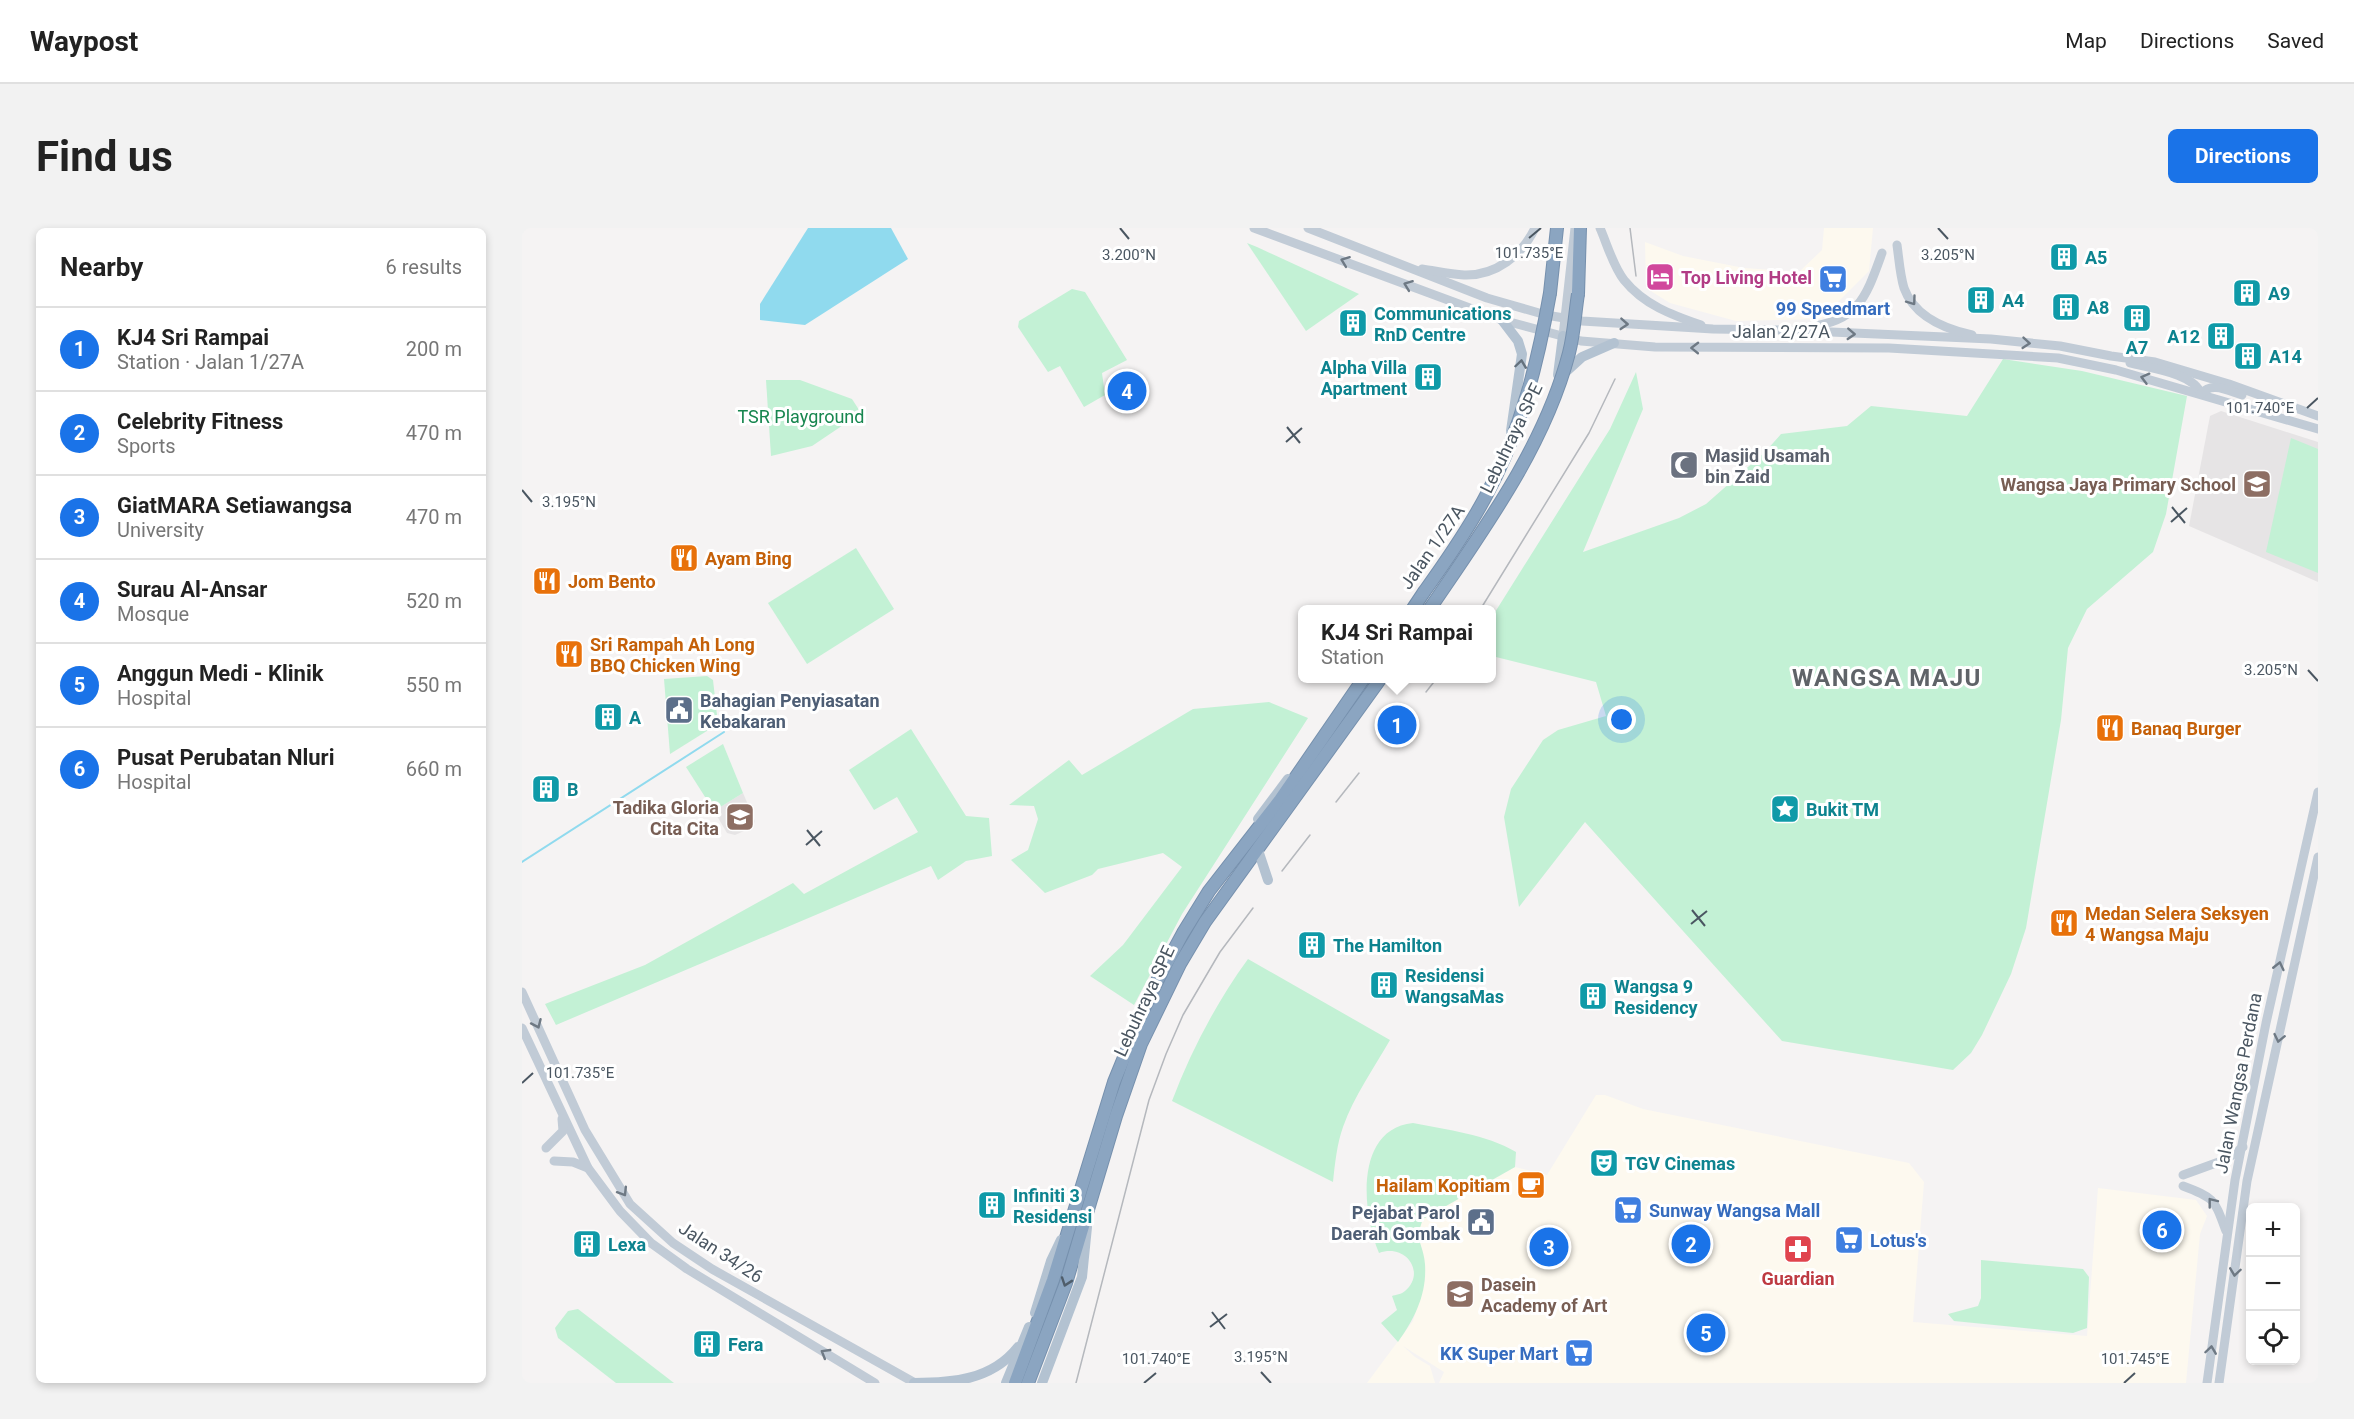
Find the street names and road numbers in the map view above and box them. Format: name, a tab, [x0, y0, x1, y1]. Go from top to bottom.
street label: Jalan 2/27A	[1732, 321, 1830, 342]
street label: Lebuhraya SPE	[1475, 380, 1547, 496]
street label: Jalan 1/27A	[1395, 501, 1469, 593]
street label: Lebuhraya SPE	[1109, 942, 1179, 1060]
street label: Jalan Wangsa Perdana	[2210, 991, 2266, 1175]
street label: Jalan 34/26	[675, 1217, 767, 1287]

